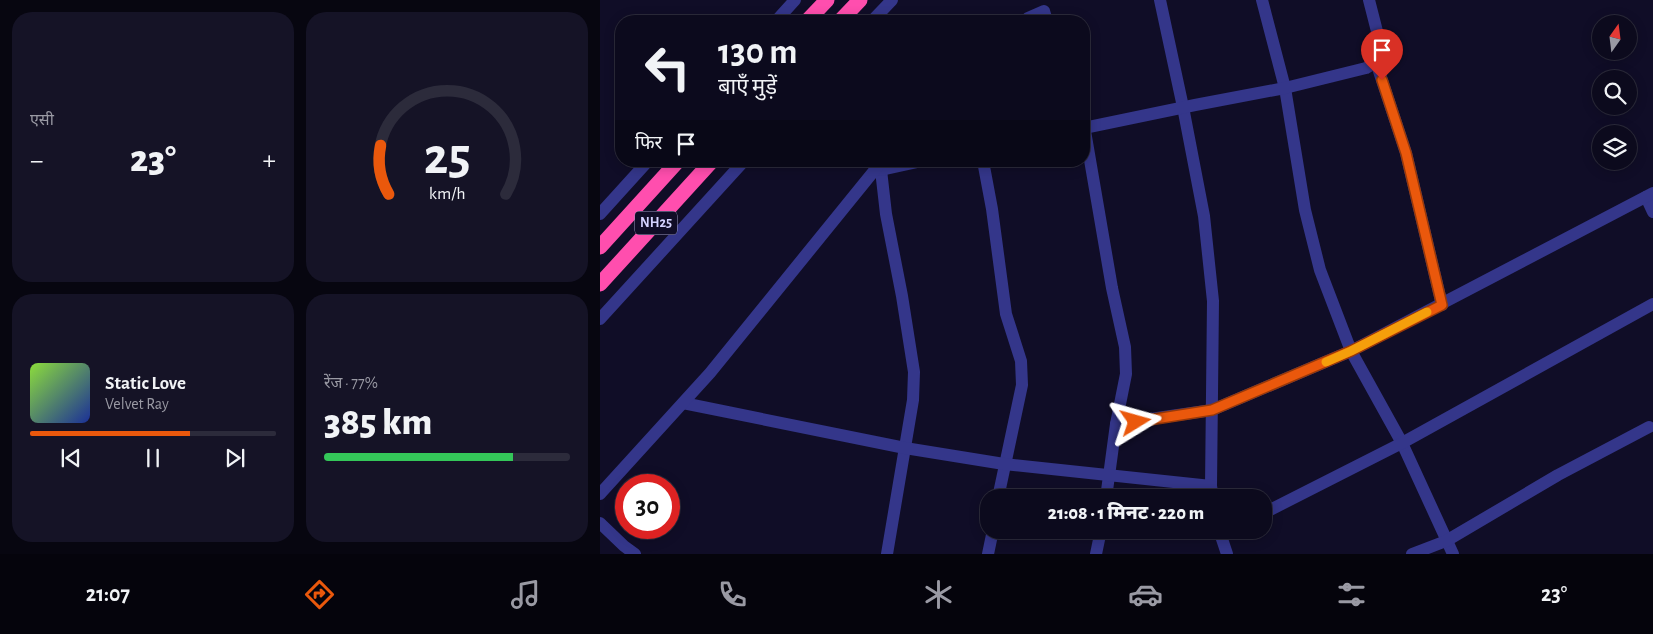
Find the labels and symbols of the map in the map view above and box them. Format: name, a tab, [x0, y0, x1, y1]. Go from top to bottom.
north arrow	[1592, 15, 1638, 60]
pin	[1361, 29, 1403, 80]
road number: NH25	[635, 212, 677, 234]
position arrow	[1109, 395, 1161, 447]
speed limit sign: 30	[615, 474, 680, 539]

